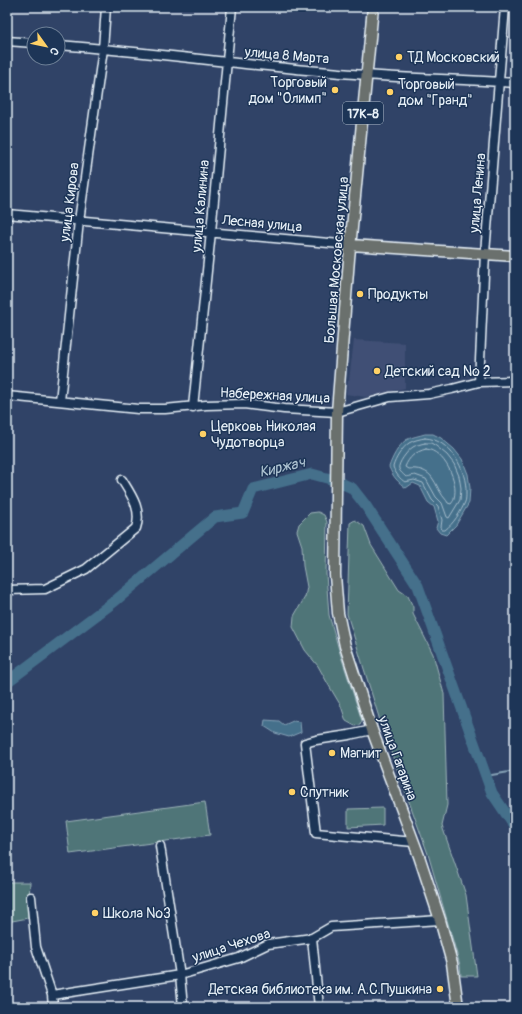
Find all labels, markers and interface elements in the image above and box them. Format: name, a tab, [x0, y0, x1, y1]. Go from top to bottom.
north arrow	[26, 26, 66, 66]
street label: улица 8 Марта	[243, 43, 330, 68]
text: С	[47, 45, 61, 58]
place label: ТД Московский	[407, 49, 500, 66]
marker: ТД Московский	[394, 52, 404, 62]
place label: Торговый дом "Олимп"	[249, 74, 327, 107]
place label: Торговый дом "Гранд"	[398, 76, 473, 109]
marker: Торговый дом "Олимп"	[330, 85, 340, 95]
marker: Торговый дом "Гранд"	[385, 87, 395, 97]
road number: 17К-8	[343, 102, 383, 124]
street label: улица Ленина	[465, 152, 489, 235]
street label: улица Калинина	[188, 159, 213, 254]
street label: улица Кирова	[56, 161, 83, 244]
street label: Большая Московская улица	[321, 176, 352, 344]
street label: Лесная улица	[220, 211, 303, 235]
place label: Продукты	[368, 286, 428, 303]
marker: Продукты	[355, 289, 365, 299]
place label: Детский сад № 2	[384, 363, 491, 380]
marker: Детский сад № 2	[372, 366, 382, 376]
street label: Набережная улица	[219, 384, 331, 407]
place label: Церковь Николая Чудотворца	[211, 418, 316, 451]
marker: Церковь Николая Чудотворца	[198, 429, 208, 439]
water label: Киржач	[257, 453, 308, 482]
street label: улица Гагарина	[374, 713, 421, 803]
place label: Магнит	[340, 745, 382, 762]
marker: Магнит	[327, 748, 337, 758]
place label: Спутник	[300, 784, 349, 801]
marker: Спутник	[287, 787, 297, 797]
place label: Школа №3	[103, 905, 171, 922]
marker: Школа №3	[90, 908, 100, 918]
street label: улица Чехова	[189, 925, 272, 966]
place label: Детская библиотека им. А.С.Пушкина	[207, 981, 432, 998]
marker: Детская библиотека им. А.С.Пушкина	[435, 984, 445, 994]

